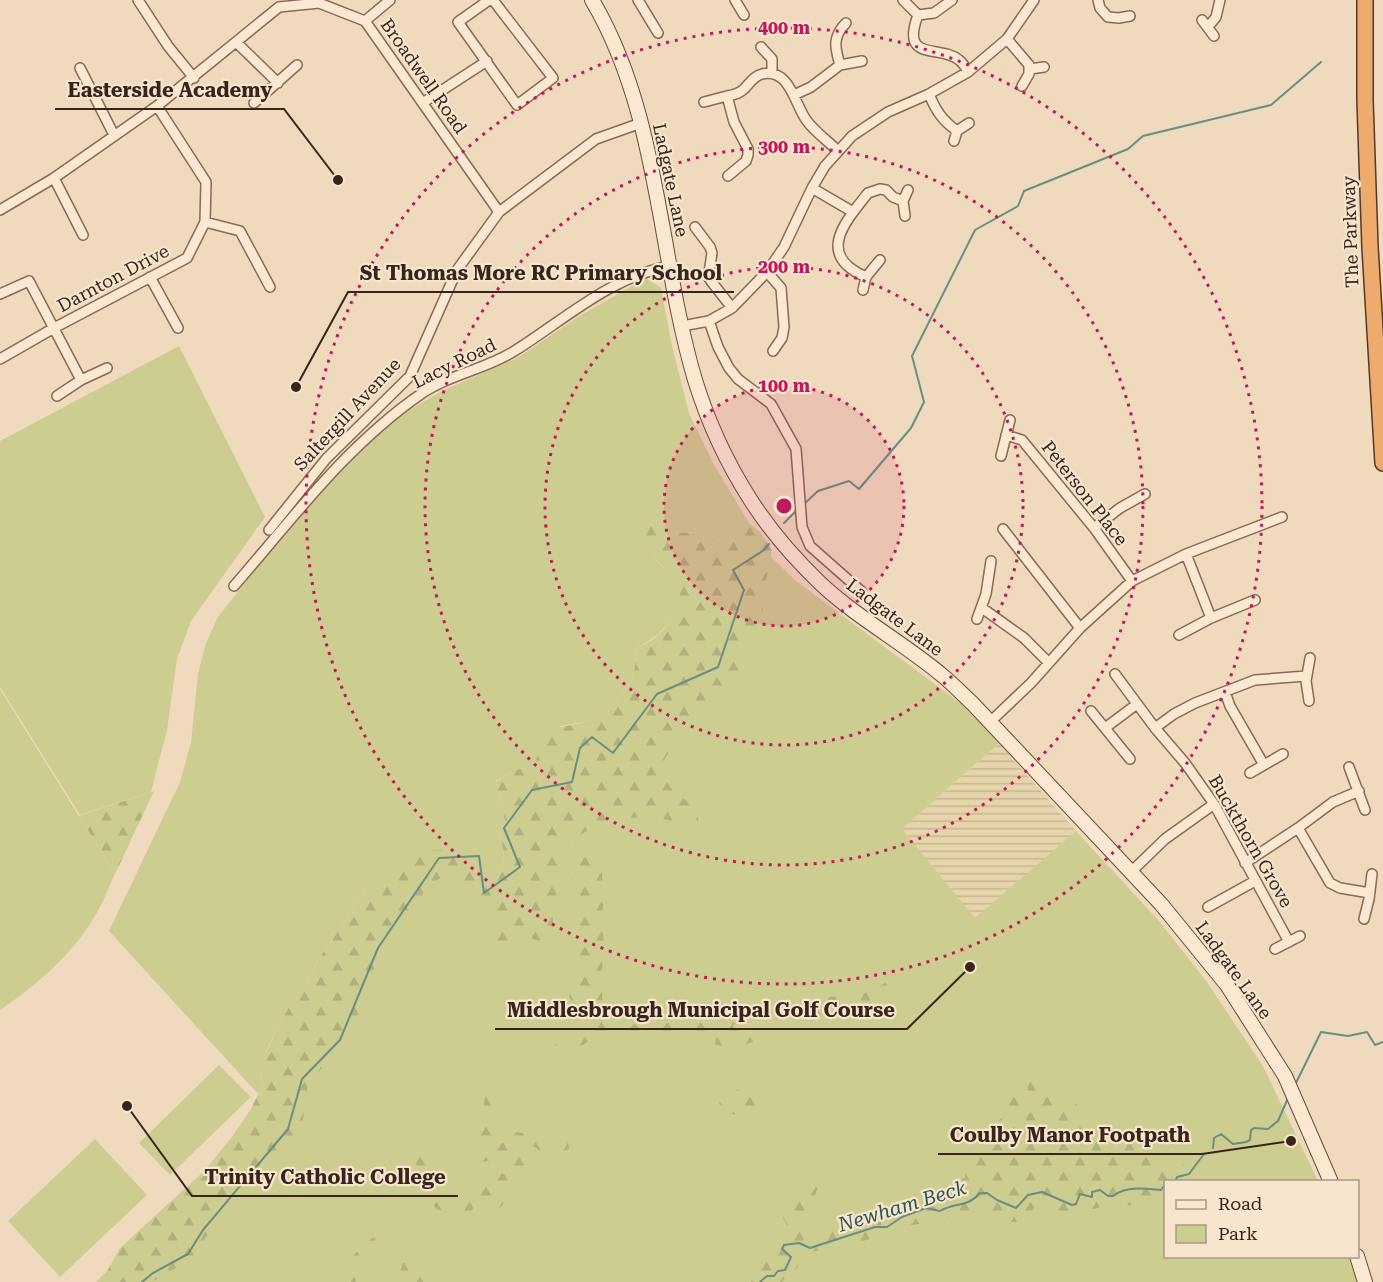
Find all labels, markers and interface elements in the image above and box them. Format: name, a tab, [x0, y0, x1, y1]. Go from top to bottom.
street label: Broadwell Road	[377, 15, 472, 138]
text: 400 m	[758, 17, 811, 38]
callout: Easterside Academy	[55, 71, 284, 109]
text: Easterside Academy	[68, 78, 272, 102]
street label: Ladgate Lane	[649, 121, 693, 239]
text: 300 m	[758, 136, 811, 157]
street label: The Parkway	[1338, 175, 1362, 288]
street label: Darnton Drive	[54, 240, 173, 316]
callout: St Thomas More RC Primary School	[348, 254, 734, 292]
text: 200 m	[758, 256, 811, 277]
text: St Thomas More RC Primary School	[360, 261, 723, 285]
street label: Lacy Road	[409, 334, 500, 392]
street label: Saltergill Avenue	[289, 353, 405, 475]
text: 100 m	[758, 375, 811, 396]
street label: Peterson Place	[1038, 436, 1132, 550]
centre of rings	[774, 496, 794, 516]
street label: Ladgate Lane	[843, 574, 948, 660]
street label: Buckthorn Grove	[1205, 771, 1298, 911]
street label: Ladgate Lane	[1192, 917, 1277, 1023]
callout: Middlesbrough Municipal Golf Course	[495, 991, 907, 1029]
text: Middlesbrough Municipal Golf Course	[507, 998, 895, 1022]
callout: Coulby Manor Footpath	[938, 1116, 1202, 1154]
text: Coulby Manor Footpath	[950, 1123, 1191, 1147]
callout: Trinity Catholic College	[192, 1158, 458, 1196]
text: Trinity Catholic College	[204, 1165, 446, 1189]
water label: Newham Beck	[834, 1175, 969, 1237]
legend	[1164, 1180, 1359, 1258]
text: Road	[1218, 1193, 1263, 1214]
text: Park	[1218, 1223, 1258, 1244]

